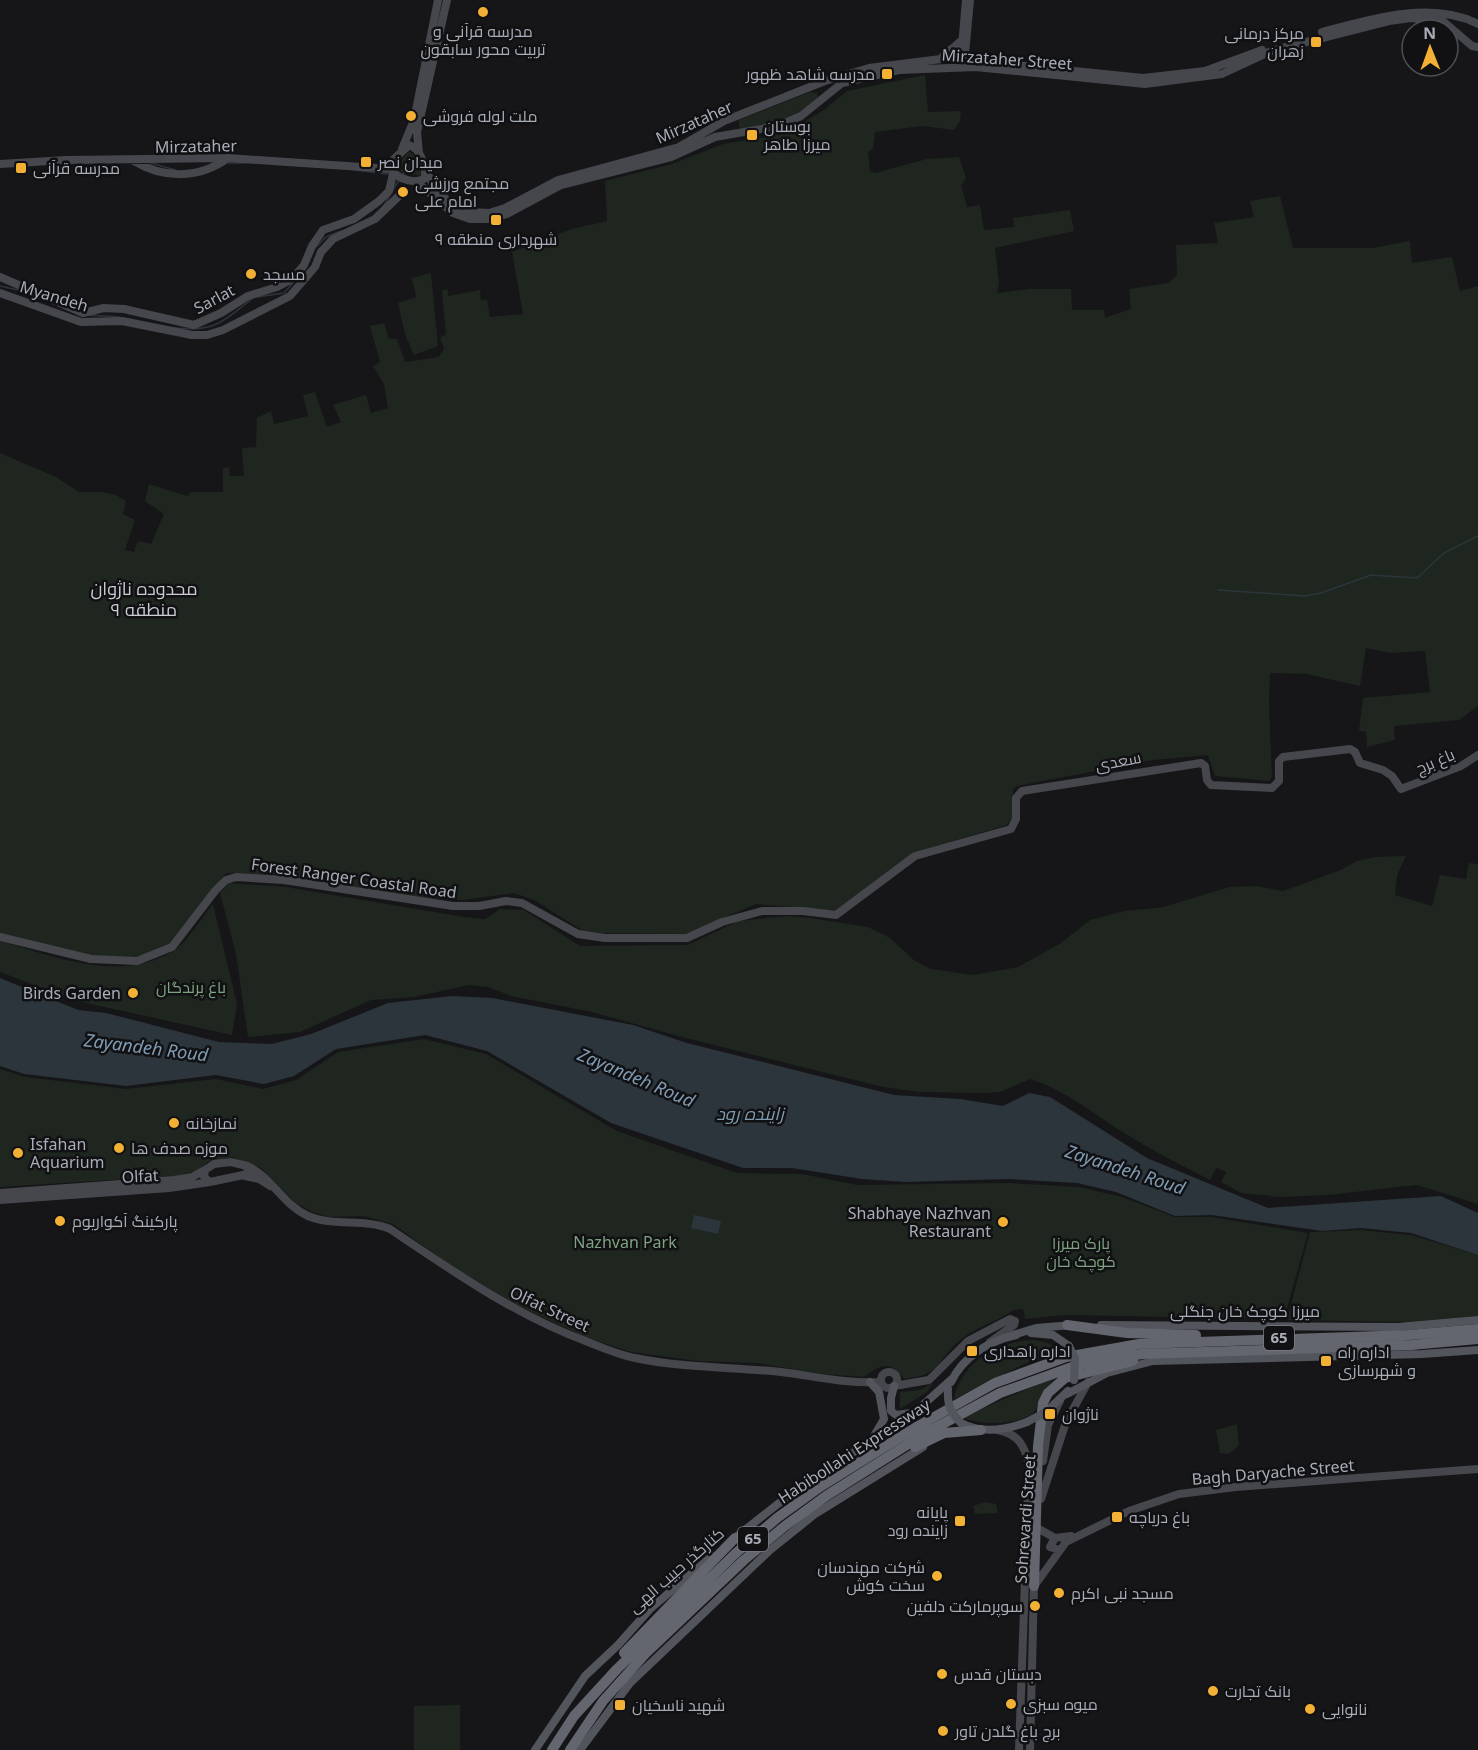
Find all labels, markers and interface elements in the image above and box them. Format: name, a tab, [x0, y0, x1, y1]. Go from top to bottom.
marker: مدرسه قرآنی و تربیت محور سابقون	[476, 5, 490, 19]
north arrow	[1400, 18, 1460, 78]
place label: مدرسه قرآنی و تربیت محور سابقون	[420, 20, 546, 60]
place label: مرکز درمانی زهران	[1225, 22, 1304, 62]
text: N	[1423, 22, 1436, 44]
marker: مرکز درمانی زهران	[1309, 35, 1323, 49]
street label: Mirzataher Street	[941, 43, 1073, 75]
place label: مدرسه شاهد ظهور	[745, 63, 875, 85]
marker: مدرسه شاهد ظهور	[880, 67, 894, 81]
street label: Mirzataher	[652, 95, 736, 149]
place label: ملت لوله فروشی	[423, 105, 537, 127]
marker: ملت لوله فروشی	[404, 109, 418, 123]
place label: بوستان میرزا طاهر	[763, 115, 831, 155]
marker: بوستان میرزا طاهر	[745, 128, 759, 142]
street label: Mirzataher	[155, 134, 238, 158]
place label: میدان نصر	[377, 151, 443, 173]
marker: میدان نصر	[359, 155, 373, 169]
place label: مدرسه قرآنی	[33, 157, 120, 179]
marker: مدرسه قرآنی	[14, 161, 28, 175]
place label: مجتمع ورزشی امام علی	[415, 172, 509, 213]
marker: مجتمع ورزشی امام علی	[396, 185, 410, 199]
marker: شهرداری منطقه ۹	[489, 213, 503, 227]
place label: شهرداری منطقه ۹	[435, 228, 557, 250]
place label: مسجد	[263, 263, 305, 285]
marker: مسجد	[244, 267, 258, 281]
street label: Myandeh	[17, 275, 91, 317]
street label: Sarlat	[190, 279, 238, 319]
district label: محدوده ناژوان منطقه ۹	[90, 576, 198, 621]
street label: باغ برج	[1412, 743, 1458, 780]
street label: سعدی	[1093, 746, 1143, 776]
street label: Forest Ranger Coastal Road	[250, 853, 458, 903]
park label: باغ پرندگان	[156, 976, 226, 999]
place label: Birds Garden	[23, 982, 121, 1004]
marker: Birds Garden	[126, 986, 140, 1000]
water label: Zayandeh Roud	[82, 1027, 210, 1067]
water label: Zayandeh Roud	[573, 1041, 699, 1113]
water label: زاینده رود	[716, 1101, 786, 1125]
place label: نمازخانه	[186, 1112, 237, 1134]
marker: نمازخانه	[167, 1116, 181, 1130]
place label: Isfahan Aquarium	[30, 1133, 105, 1173]
place label: موزه صدف ها	[131, 1137, 228, 1159]
water label: Zayandeh Roud	[1061, 1138, 1189, 1200]
marker: موزه صدف ها	[112, 1141, 126, 1155]
marker: Isfahan Aquarium	[11, 1146, 25, 1160]
street label: Olfat	[121, 1164, 159, 1188]
place label: Shabhaye Nazhvan Restaurant	[848, 1202, 991, 1242]
place label: پارکینگ آکواریوم	[72, 1210, 178, 1233]
marker: پارکینگ آکواریوم	[53, 1214, 67, 1228]
marker: Shabhaye Nazhvan Restaurant	[996, 1215, 1010, 1229]
park label: Nazhvan Park	[573, 1231, 677, 1253]
park label: پارک میرزا کوچک خان	[1046, 1232, 1116, 1273]
street label: Olfat Street	[507, 1281, 594, 1337]
street label: میرزا کوچک خان جنگلی	[1170, 1300, 1320, 1323]
road number: 65	[1264, 1326, 1294, 1350]
place label: اداره راهداری	[984, 1340, 1071, 1362]
place label: اداره راه و شهرسازی	[1338, 1341, 1416, 1381]
marker: اداره راهداری	[965, 1344, 979, 1358]
marker: اداره راه و شهرسازی	[1319, 1354, 1333, 1368]
street label: Habibollahi Expressway	[774, 1393, 935, 1509]
place label: ناژوان	[1062, 1403, 1099, 1425]
marker: ناژوان	[1043, 1407, 1057, 1421]
street label: Sohrevardi Street	[1010, 1453, 1041, 1584]
street label: Bagh Daryache Street	[1191, 1454, 1355, 1490]
place label: پایانه زاینده رود	[888, 1501, 949, 1541]
place label: باغ دریاچه	[1129, 1506, 1190, 1529]
marker: باغ دریاچه	[1110, 1510, 1124, 1524]
marker: پایانه زاینده رود	[953, 1514, 967, 1528]
street label: کنارگذر حبیب الهی	[623, 1522, 729, 1618]
road number: 65	[738, 1527, 768, 1551]
place label: شرکت مهندسان سخت کوش	[817, 1556, 925, 1596]
marker: شرکت مهندسان سخت کوش	[930, 1569, 944, 1583]
place label: مسجد نبی اکرم	[1071, 1582, 1174, 1605]
marker: مسجد نبی اکرم	[1052, 1586, 1066, 1600]
place label: سوپرمارکت دلفین	[907, 1595, 1023, 1618]
marker: سوپرمارکت دلفین	[1028, 1599, 1042, 1613]
place label: دبستان قدس	[954, 1663, 1042, 1685]
marker: دبستان قدس	[935, 1667, 949, 1681]
place label: بانک تجارت	[1225, 1680, 1291, 1702]
marker: بانک تجارت	[1206, 1684, 1220, 1698]
place label: میوه سبزی	[1023, 1693, 1098, 1715]
place label: شهید ناسخیان	[632, 1694, 725, 1716]
marker: میوه سبزی	[1004, 1697, 1018, 1711]
marker: شهید ناسخیان	[613, 1698, 627, 1712]
place label: نانوایی	[1322, 1698, 1367, 1720]
marker: نانوایی	[1303, 1702, 1317, 1716]
place label: برج باغ گلدن تاور	[954, 1720, 1061, 1743]
marker: برج باغ گلدن تاور	[936, 1724, 950, 1738]

